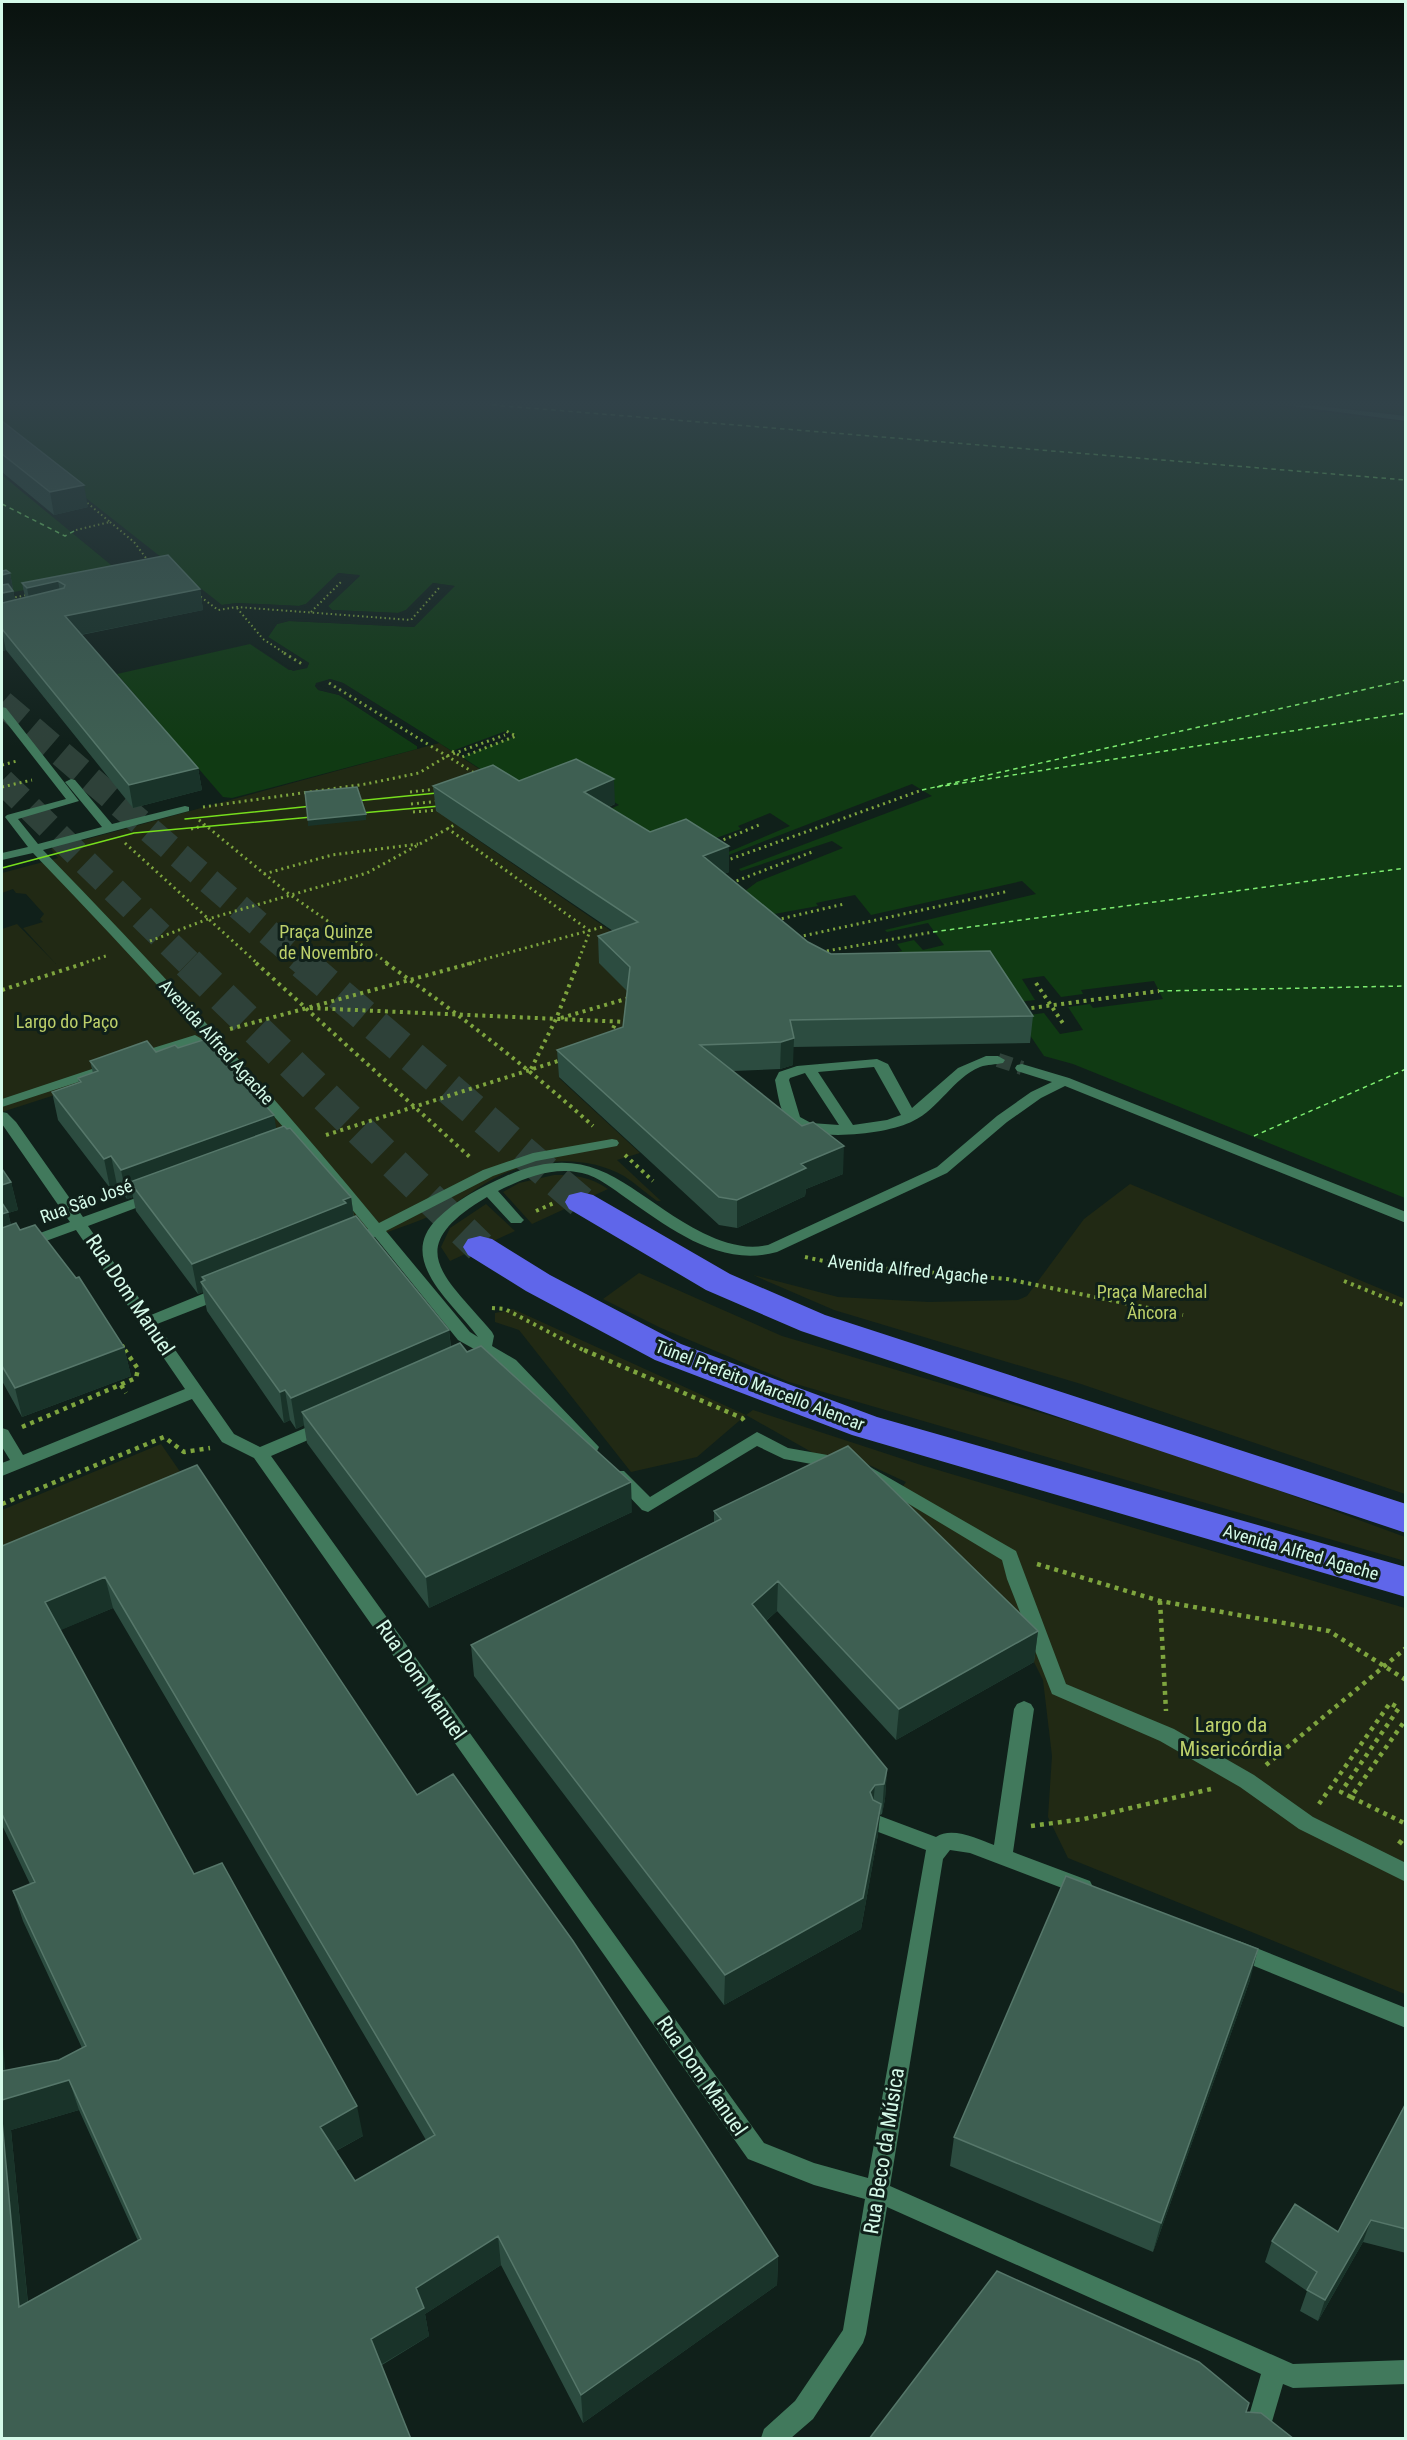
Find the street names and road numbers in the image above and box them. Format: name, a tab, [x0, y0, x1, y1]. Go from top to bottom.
street label: Avenida Alfred Agache	[155, 975, 279, 1109]
street label: Rua São José	[37, 1175, 135, 1227]
street label: Rua Dom Manuel	[81, 1230, 179, 1360]
street label: Avenida Alfred Agache	[827, 1250, 989, 1288]
street label: Túnel Prefeito Marcello Alencar	[652, 1335, 868, 1435]
street label: Avenida Alfred Agache	[1221, 1520, 1381, 1584]
street label: Rua Dom Manuel	[371, 1616, 471, 1744]
street label: Rua Dom Manuel	[652, 2012, 752, 2140]
street label: Rua Beco da Música	[859, 2066, 909, 2236]

